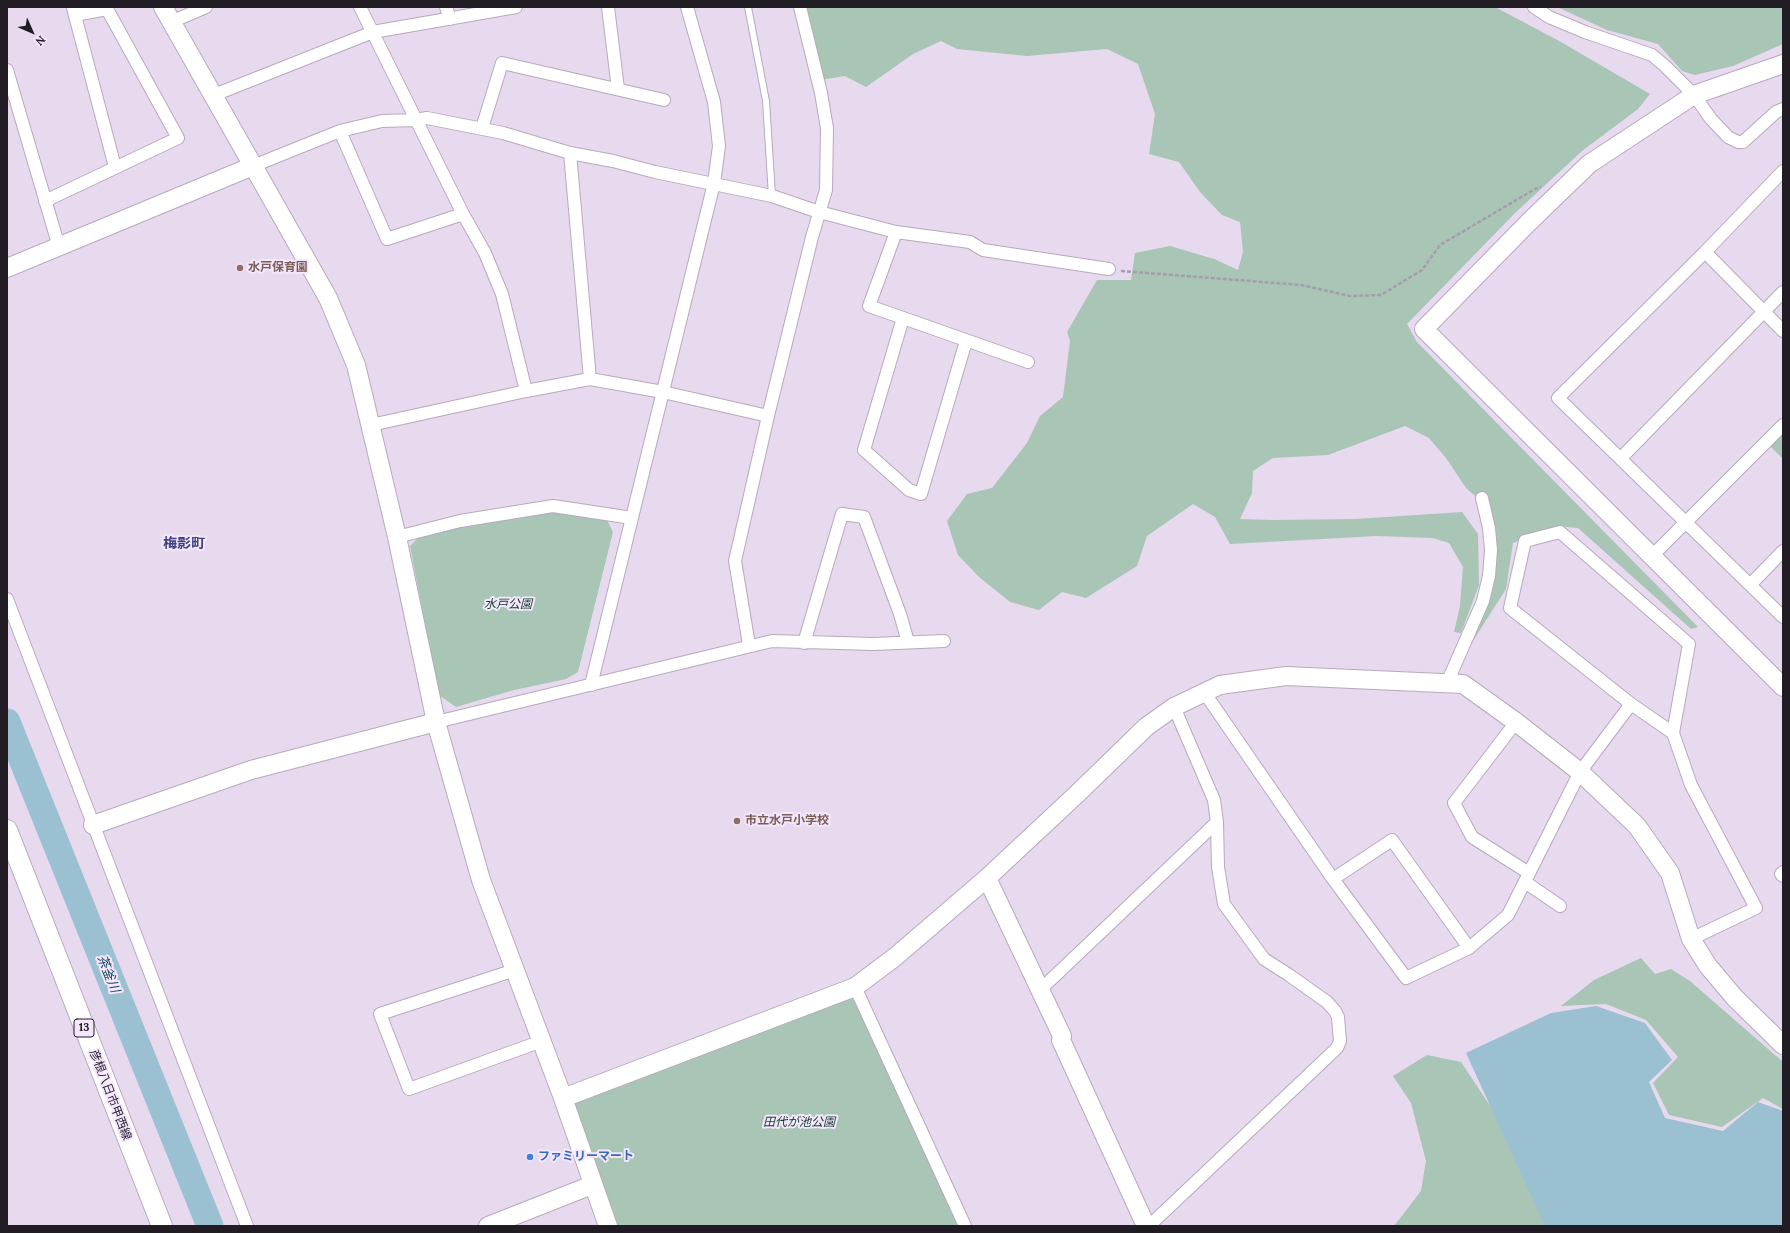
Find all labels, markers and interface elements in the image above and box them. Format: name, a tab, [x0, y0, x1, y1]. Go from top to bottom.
north arrow	[12, 12, 52, 52]
text: N	[33, 33, 48, 48]
place label: 水戸保育園	[248, 261, 308, 275]
marker: 水戸保育園	[235, 263, 245, 273]
district label: 梅影町	[163, 536, 205, 552]
park label: 水戸公園	[484, 598, 532, 612]
place label: 市立水戸小学校	[745, 814, 829, 828]
marker: 市立水戸小学校	[732, 816, 742, 826]
water label: 茶釜川	[93, 953, 123, 995]
road number: 13	[74, 1019, 94, 1037]
street label: 彦根八日市甲西線	[86, 1048, 134, 1142]
park label: 田代が池公園	[763, 1116, 835, 1130]
place label: ファミリーマート	[538, 1150, 634, 1164]
marker: ファミリーマート	[525, 1152, 535, 1162]

